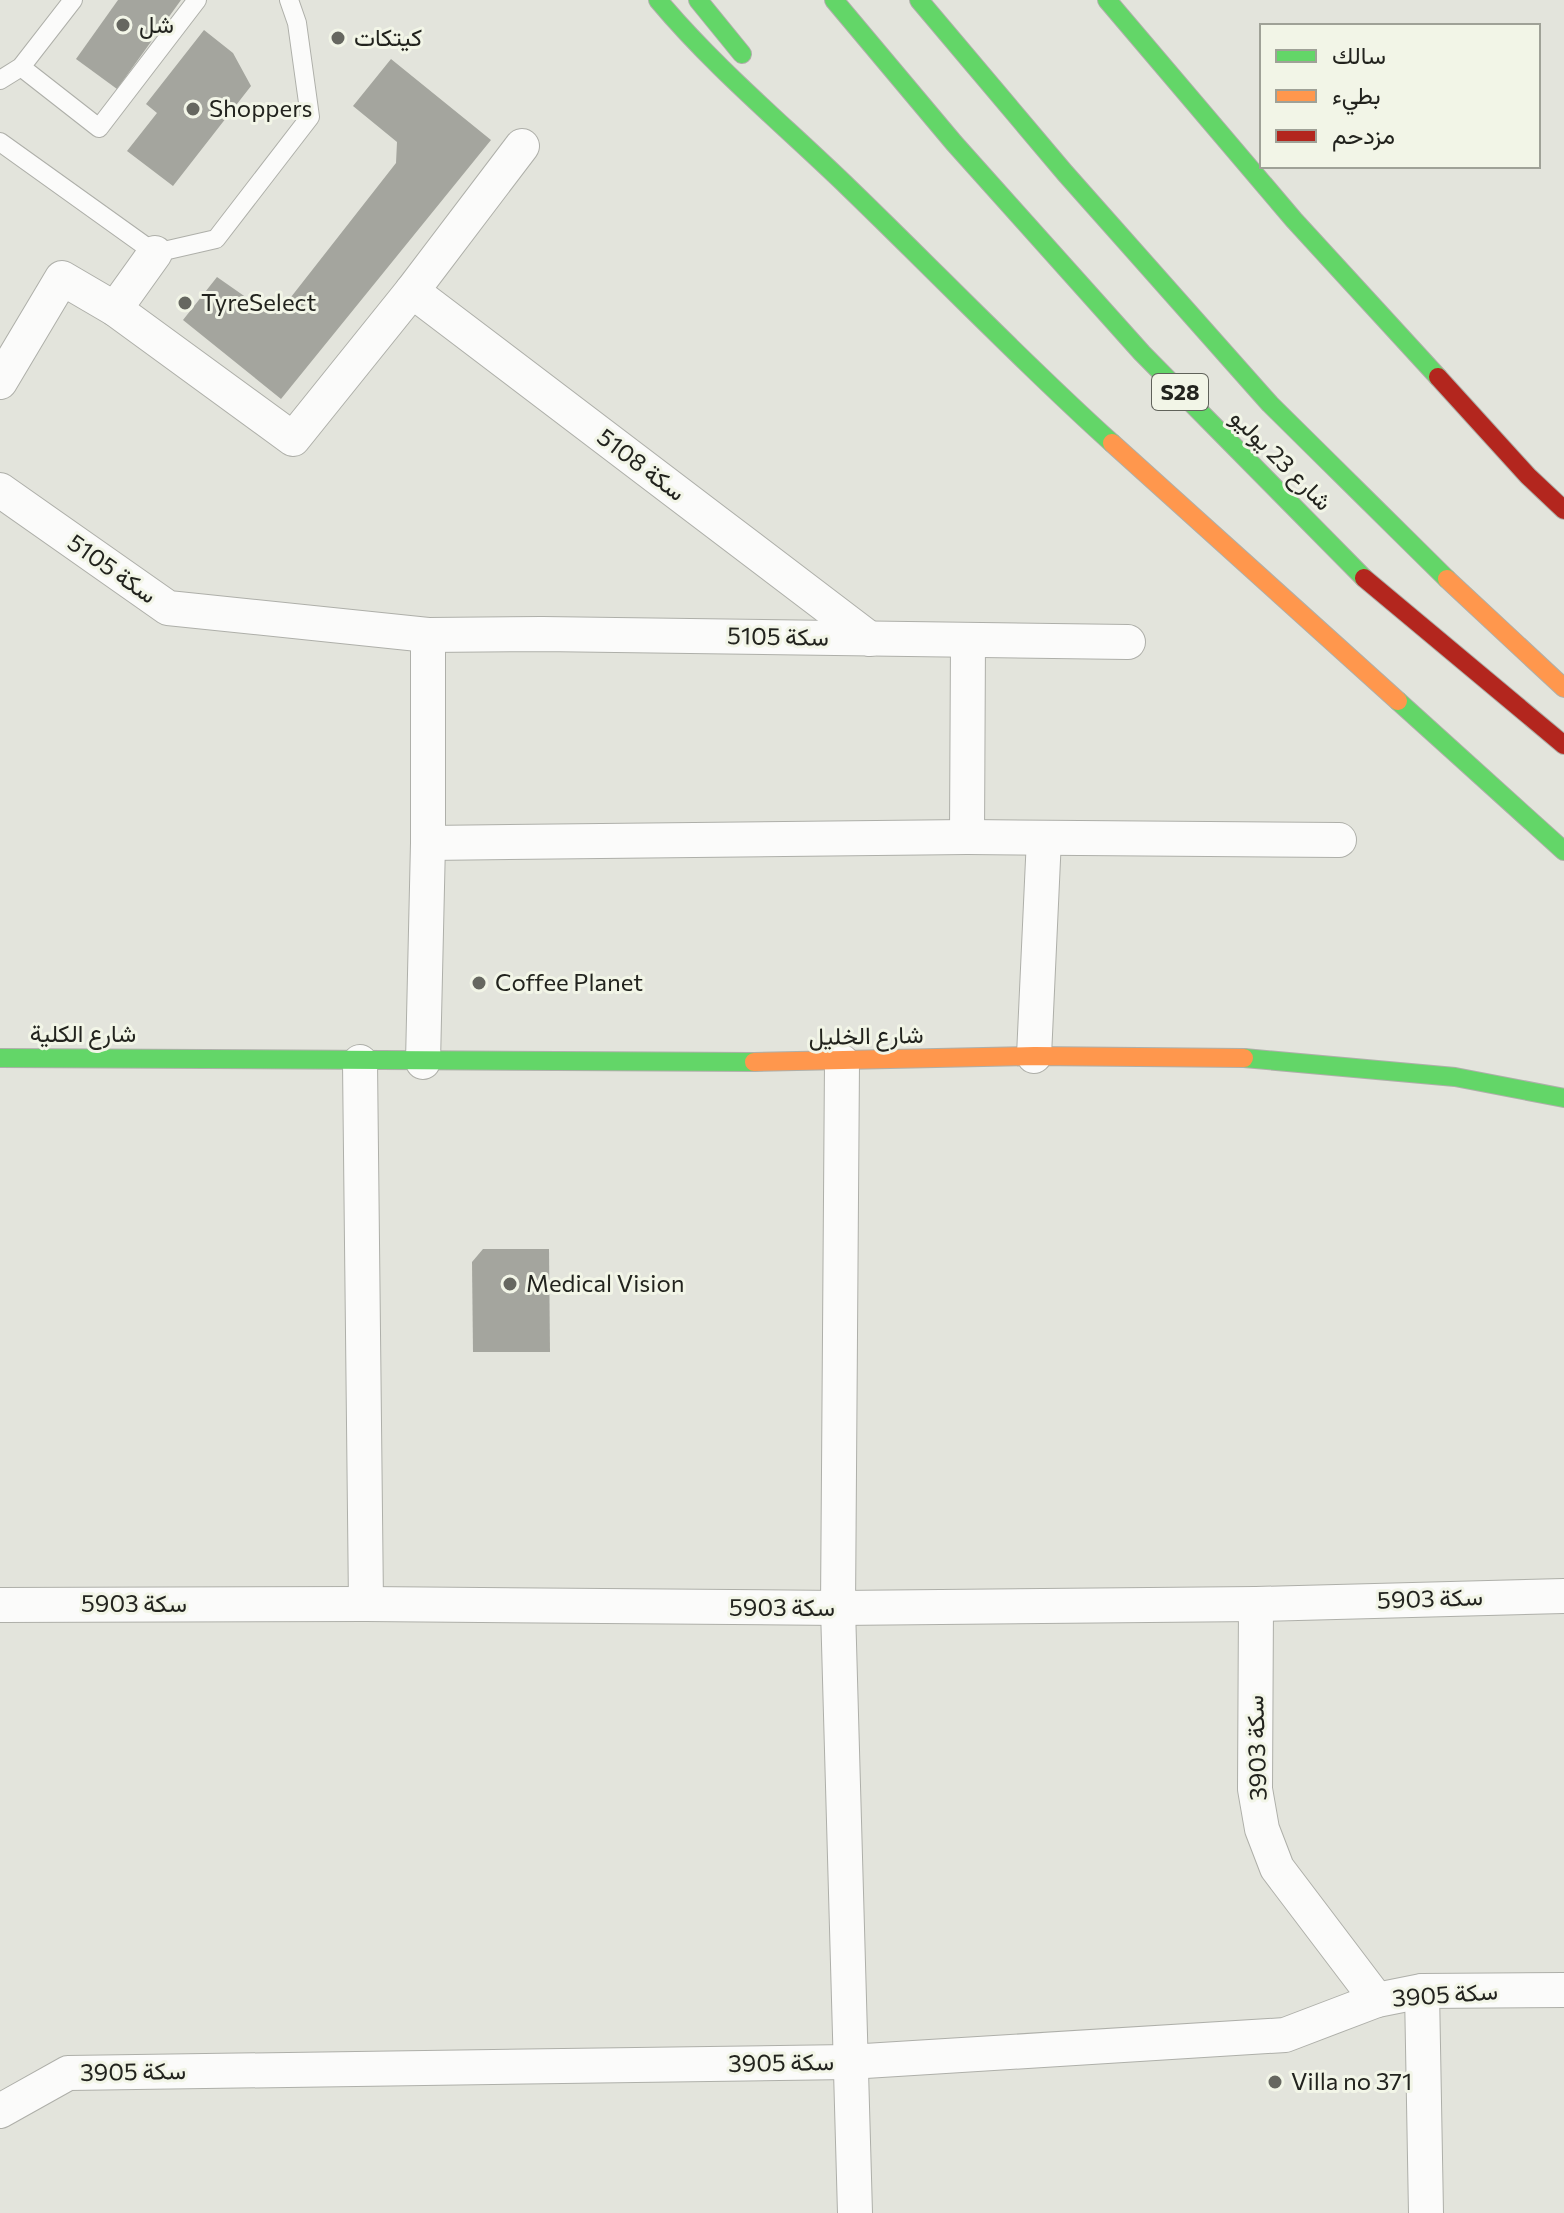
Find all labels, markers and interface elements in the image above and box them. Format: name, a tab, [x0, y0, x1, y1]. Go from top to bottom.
place label: شل	[139, 9, 174, 39]
marker: شل	[114, 16, 132, 34]
place label: كيتكات	[354, 22, 422, 52]
legend	[1260, 24, 1540, 168]
marker: كيتكات	[329, 29, 347, 47]
text: سالك	[1332, 40, 1386, 69]
text: بطيء	[1332, 80, 1381, 115]
place label: Shoppers	[209, 93, 312, 122]
marker: Shoppers	[184, 100, 202, 118]
text: مزدحم	[1332, 120, 1395, 152]
place label: TyreSelect	[201, 287, 316, 316]
marker: TyreSelect	[176, 294, 194, 312]
road number: S28	[1152, 374, 1208, 410]
street label: شارع 23 يوليو	[1223, 402, 1339, 518]
street label: سكة 5108	[592, 421, 692, 506]
street label: سكة 5105	[63, 527, 163, 609]
street label: سكة 5105	[727, 620, 829, 651]
place label: Coffee Planet	[495, 967, 643, 996]
marker: Coffee Planet	[470, 974, 488, 992]
street label: شارع الكلية	[30, 1018, 136, 1050]
street label: شارع الخليل	[808, 1019, 924, 1053]
place label: Medical Vision	[526, 1268, 685, 1297]
marker: Medical Vision	[501, 1275, 519, 1293]
street label: سكة 5903	[1377, 1581, 1483, 1614]
street label: سكة 5903	[81, 1588, 187, 1617]
street label: سكة 5903	[729, 1592, 835, 1621]
street label: سكة 3903	[1239, 1695, 1272, 1801]
street label: سكة 3905	[1391, 1975, 1499, 2012]
street label: سكة 3905	[728, 2046, 834, 2077]
street label: سكة 3905	[80, 2055, 186, 2086]
place label: Villa no 371	[1291, 2066, 1412, 2095]
marker: Villa no 371	[1266, 2073, 1284, 2091]

